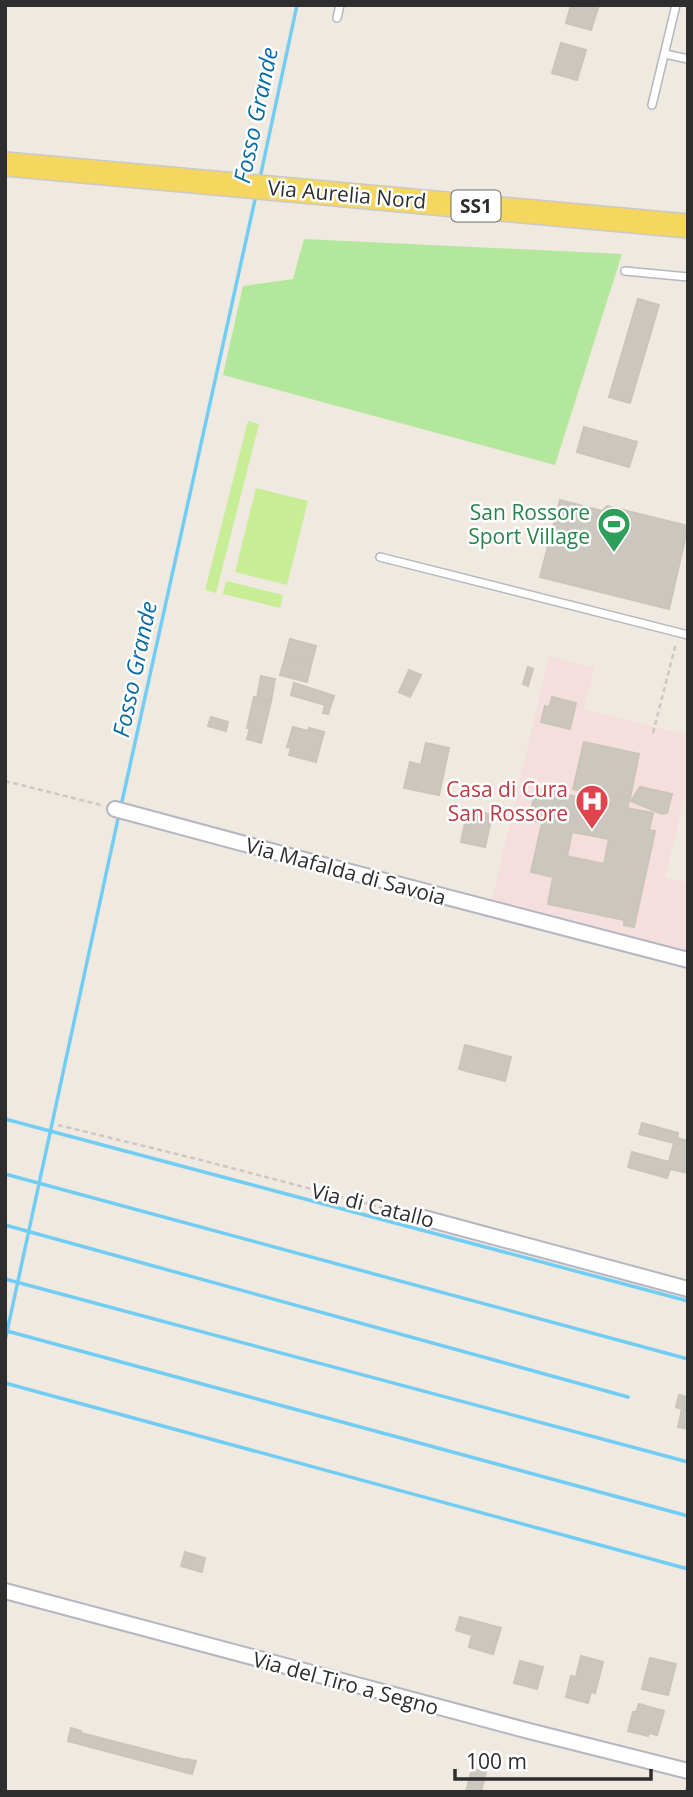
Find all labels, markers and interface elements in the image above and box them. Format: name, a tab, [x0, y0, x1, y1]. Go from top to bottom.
water label: Fosso Grande	[225, 44, 285, 186]
street label: Via Aurelia Nord	[267, 173, 427, 215]
road number: SS1	[452, 190, 500, 222]
place label: San Rossore Sport Village	[468, 498, 590, 550]
sports icon: San Rossore Sport Village	[595, 505, 633, 554]
water label: Fosso Grande	[104, 598, 164, 740]
place label: Casa di Cura San Rossore	[446, 775, 568, 827]
hospital icon: Casa di Cura San Rossore	[573, 782, 611, 831]
street label: Via Mafalda di Savoia	[243, 831, 449, 911]
street label: Via di Catallo	[309, 1176, 437, 1234]
street label: Via del Tiro a Segno	[250, 1645, 442, 1721]
scale bar	[455, 1738, 651, 1782]
text: 100 m	[466, 1747, 527, 1775]

